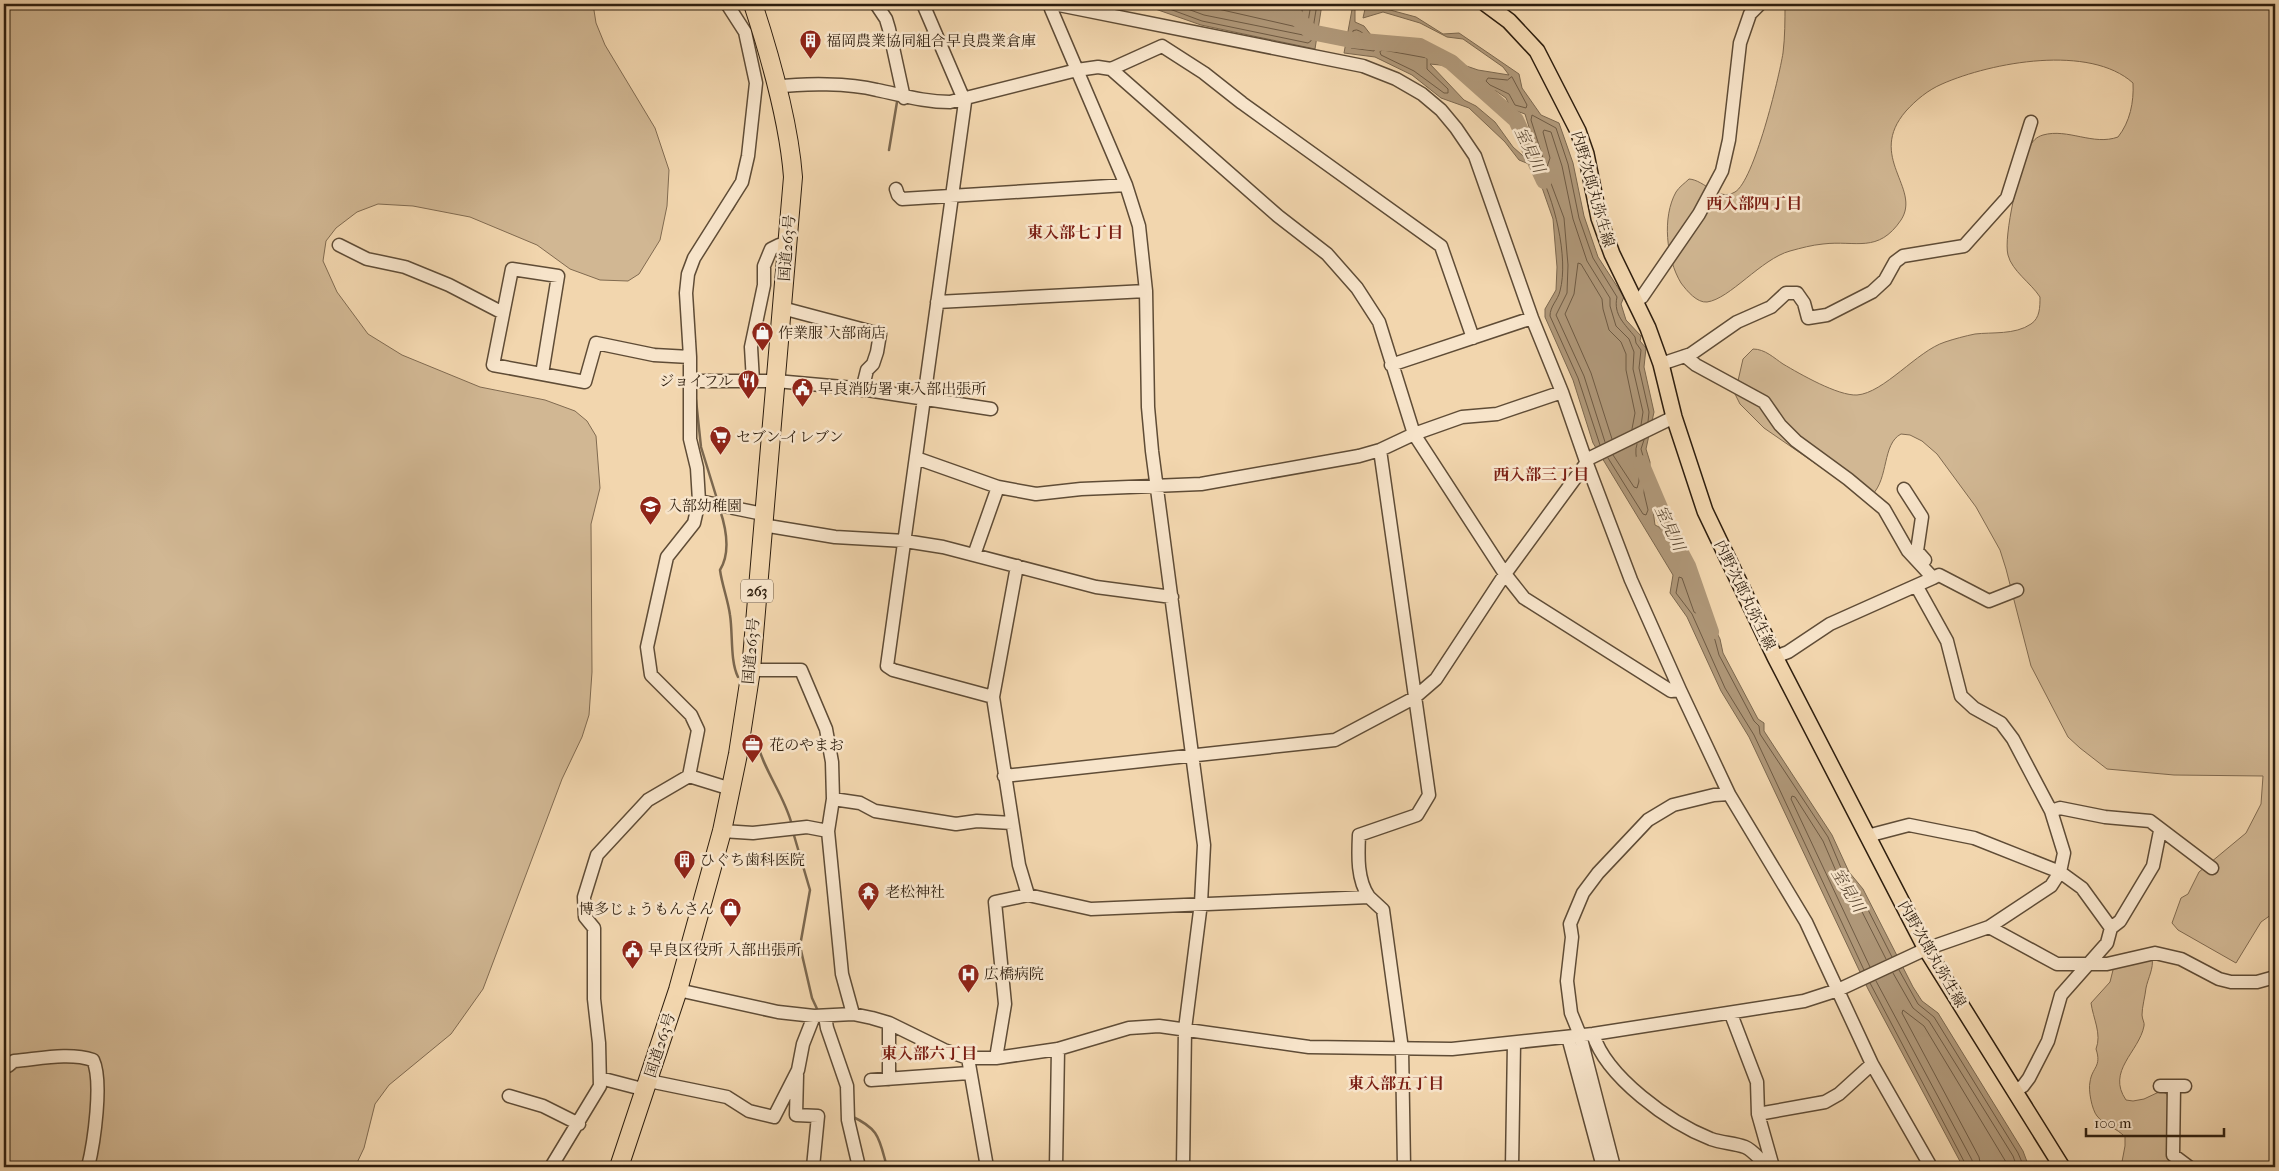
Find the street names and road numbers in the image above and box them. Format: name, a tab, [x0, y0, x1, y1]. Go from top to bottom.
street label: 内野次郎丸弥生線	[1568, 129, 1618, 249]
street label: 国道263号	[775, 214, 799, 282]
street label: 内野次郎丸弥生線	[1711, 537, 1779, 653]
road number: 263	[741, 580, 773, 602]
street label: 国道263号	[739, 617, 763, 685]
street label: 内野次郎丸弥生線	[1894, 898, 1970, 1010]
street label: 国道263号	[641, 1010, 679, 1080]

